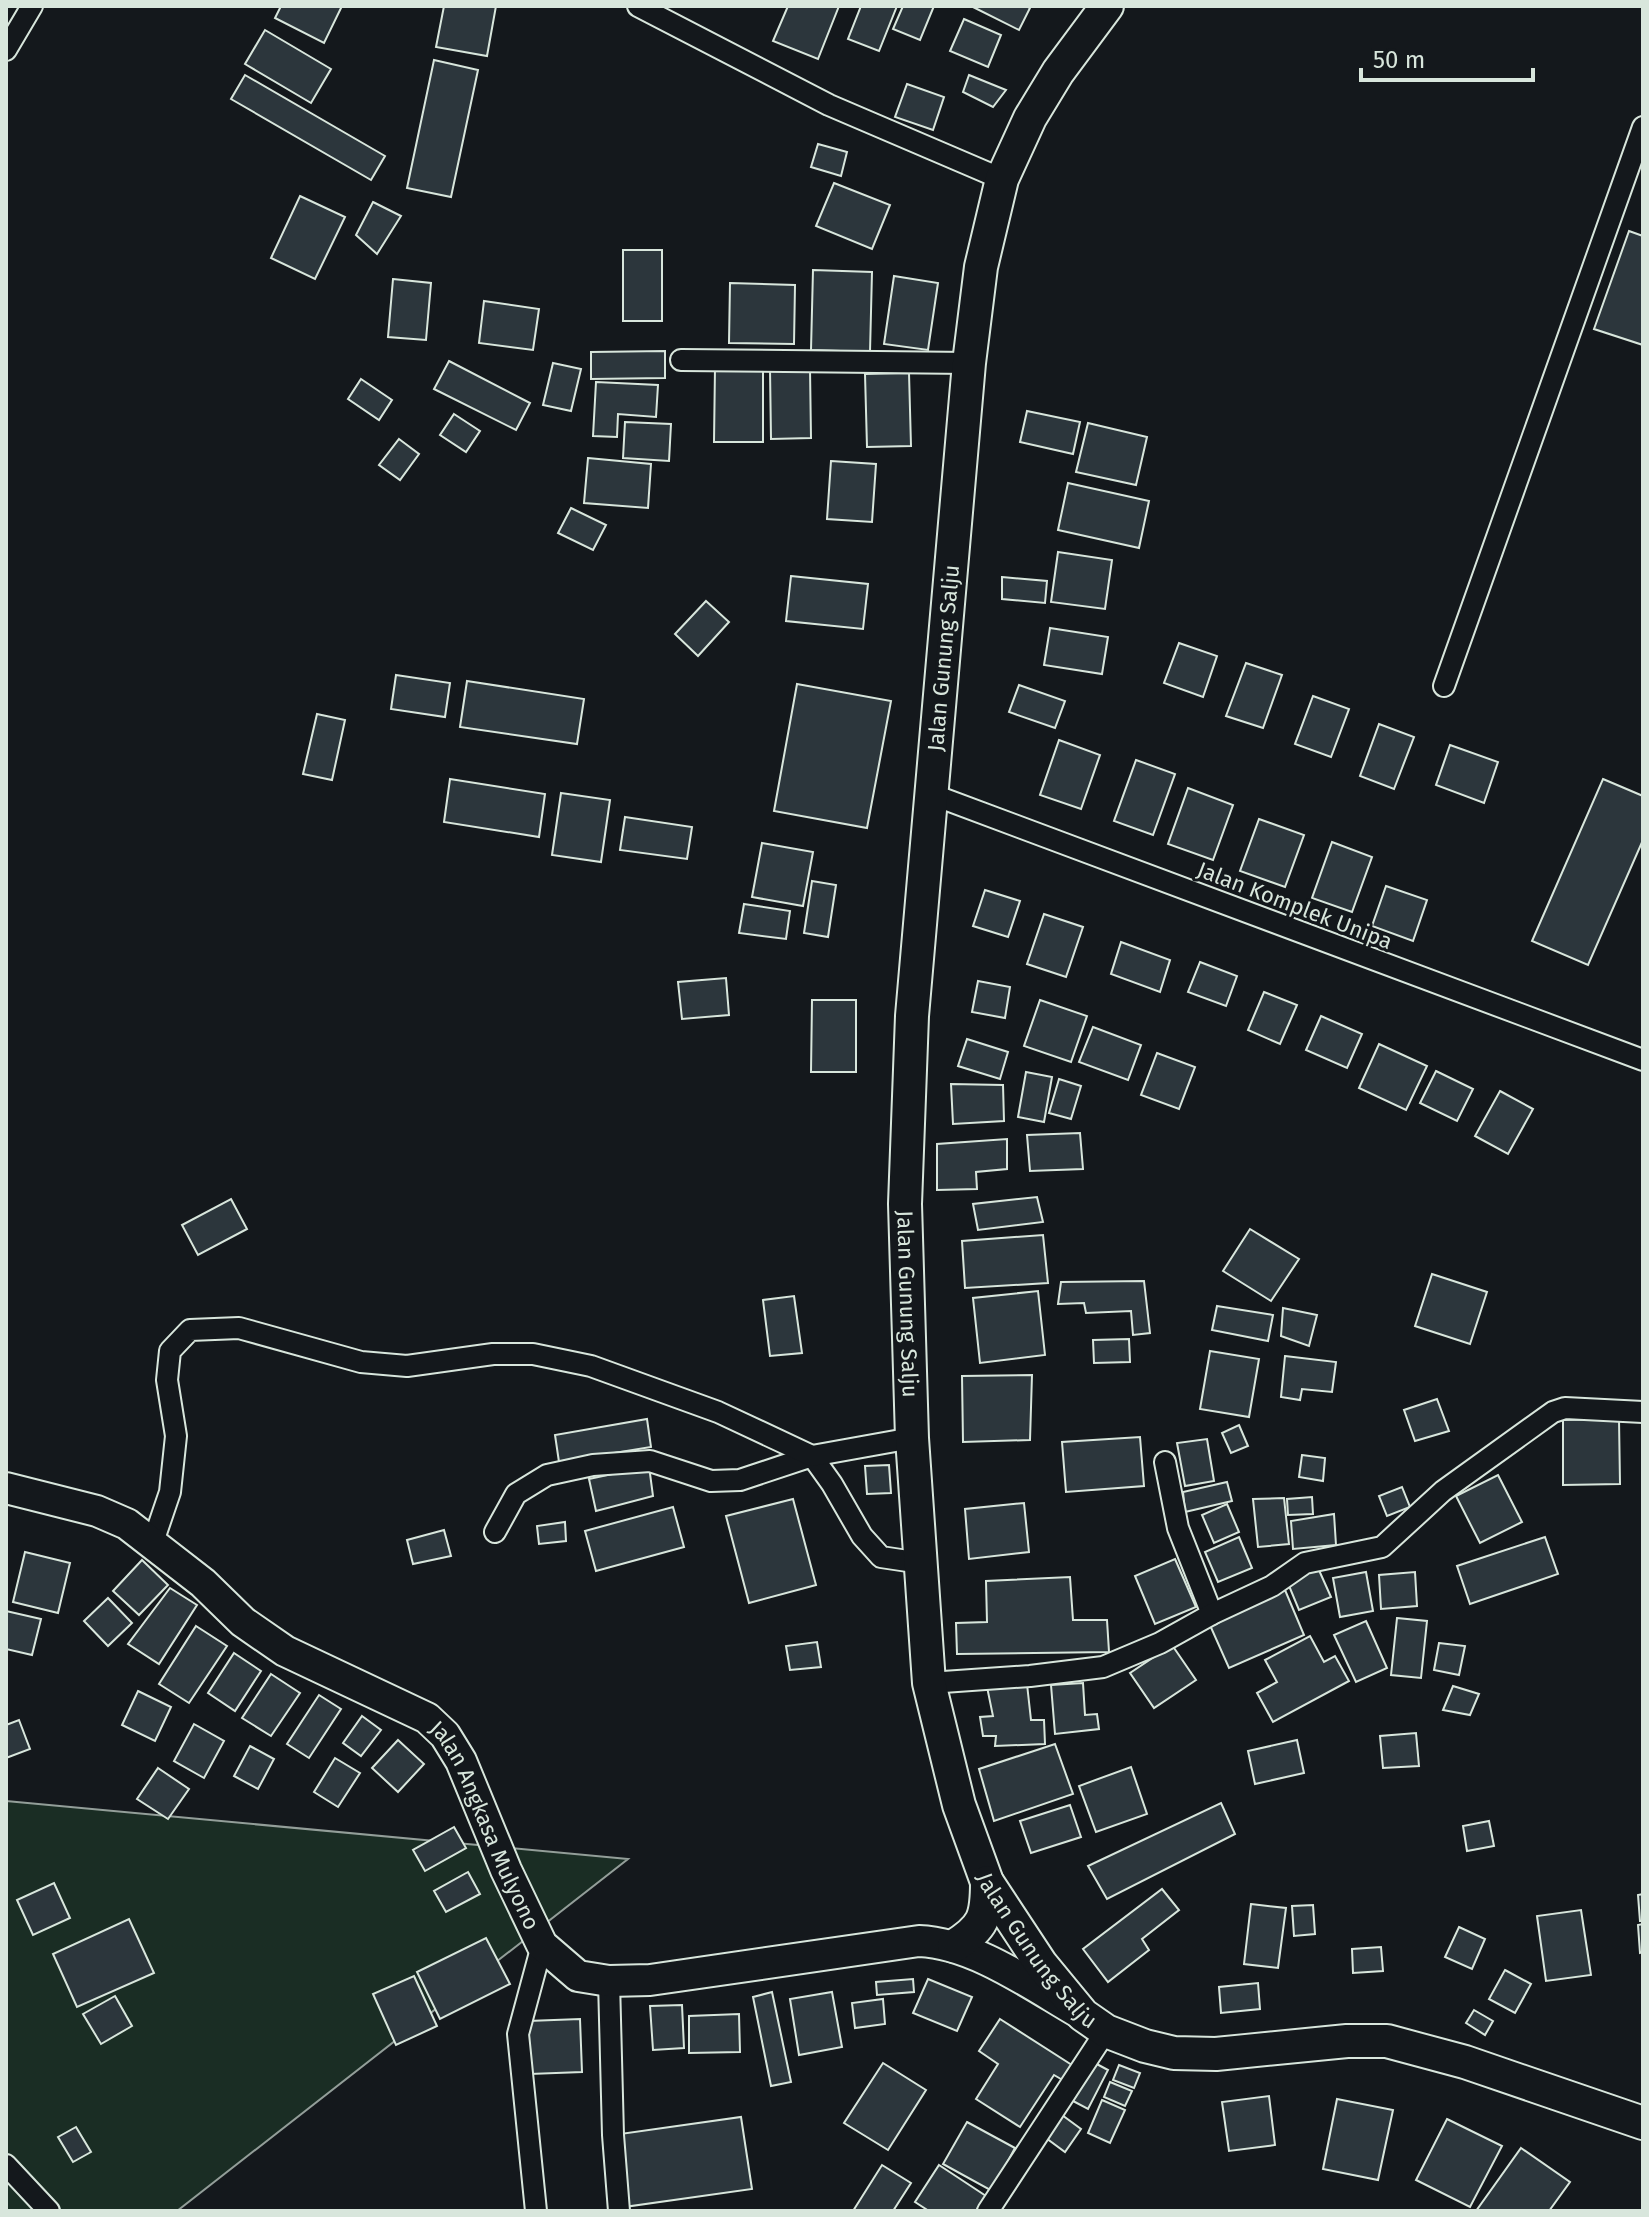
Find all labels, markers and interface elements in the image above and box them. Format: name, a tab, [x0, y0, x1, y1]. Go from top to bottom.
scale bar	[1361, 32, 1533, 82]
text: 50 m	[1373, 46, 1425, 74]
street label: Jalan Gunung Salju	[922, 564, 965, 752]
street label: Jalan Komplek Unipa	[1193, 856, 1396, 955]
street label: Jalan Gunung Salju	[891, 1210, 924, 1398]
street label: Jalan Angkasa Mulyono	[424, 1715, 546, 1934]
street label: Jalan Gunung Salju	[971, 1869, 1102, 2035]

